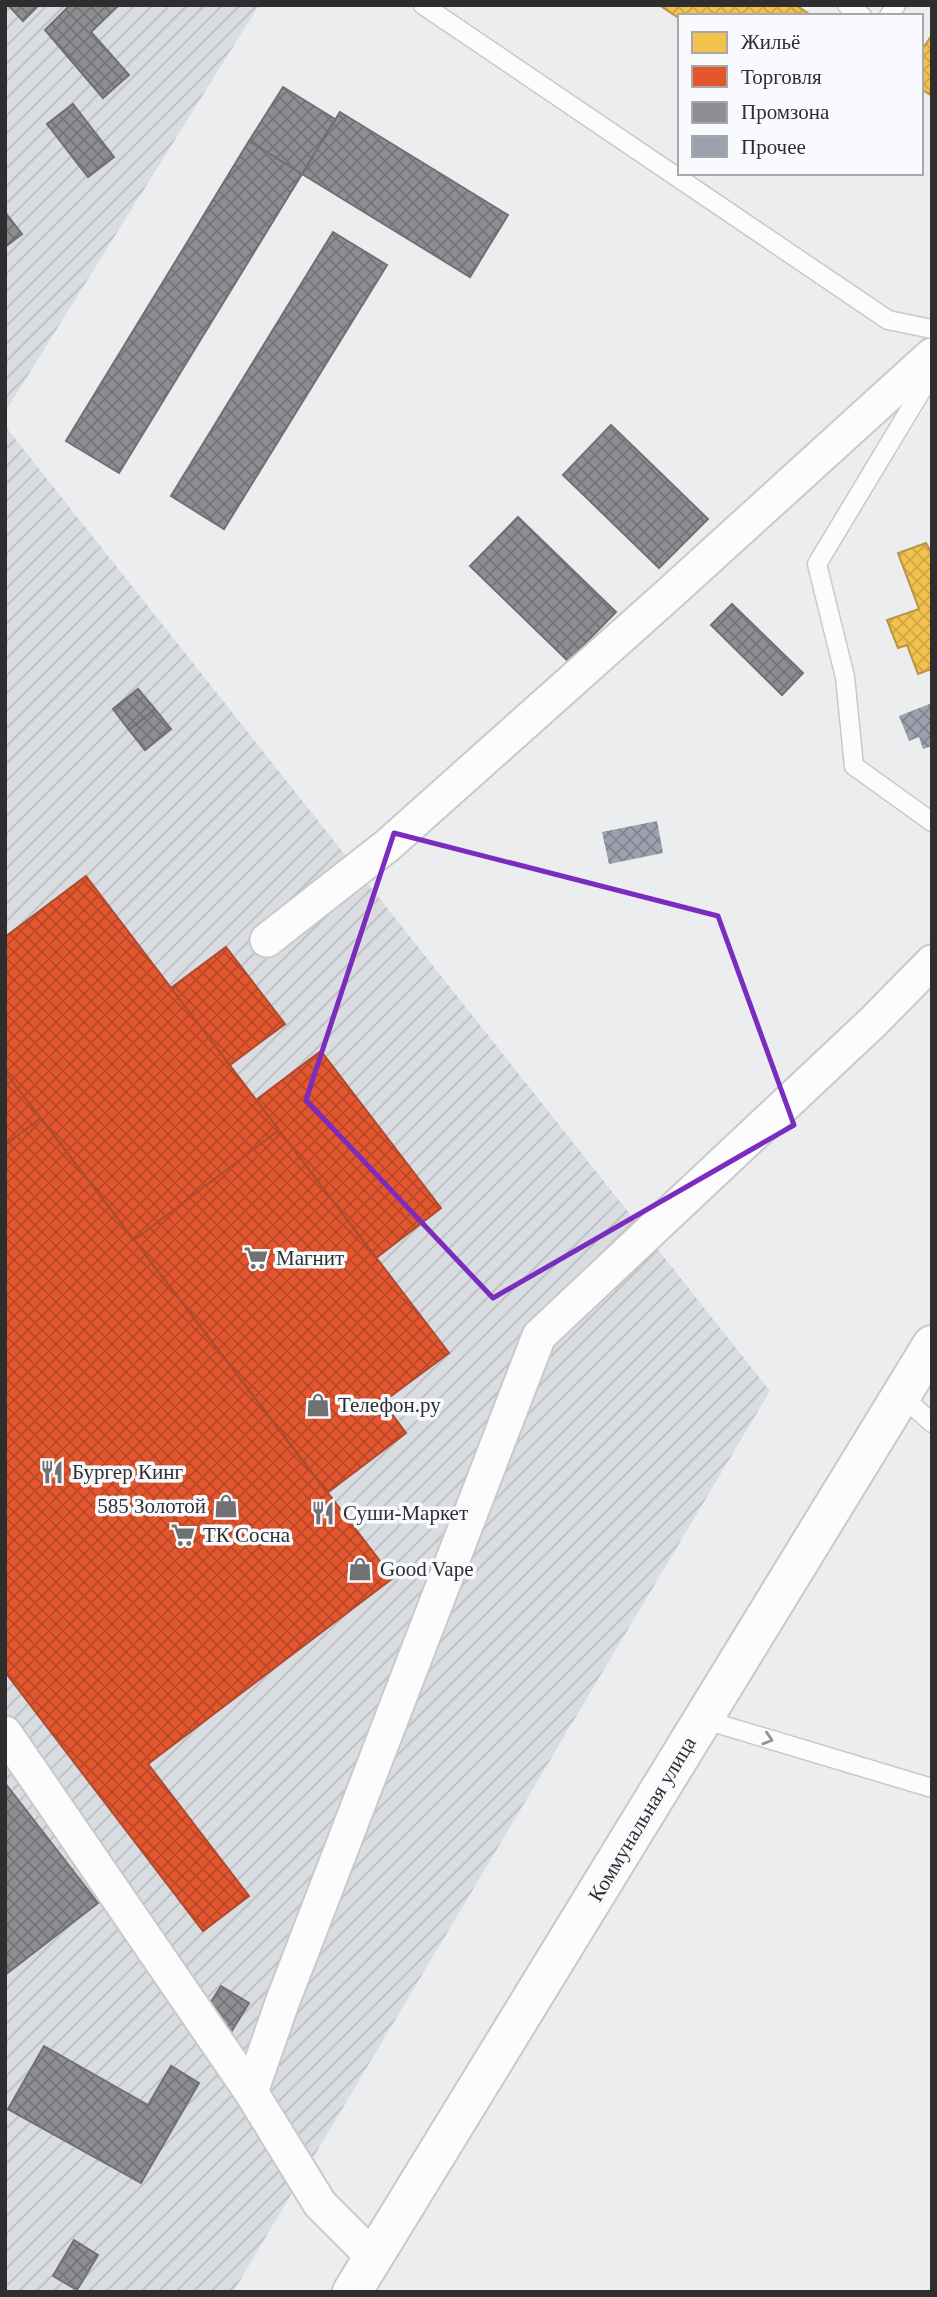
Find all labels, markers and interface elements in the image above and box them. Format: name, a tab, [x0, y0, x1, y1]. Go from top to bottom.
legend	[678, 14, 923, 175]
text: Жильё	[741, 30, 800, 54]
text: Торговля	[741, 65, 822, 89]
text: Промзона	[741, 100, 830, 124]
text: Прочее	[741, 135, 806, 159]
supermarket icon: Магнит	[242, 1244, 270, 1272]
place label: Магнит	[276, 1246, 344, 1270]
shop icon: Телефон.ру	[304, 1391, 332, 1419]
place label: Телефон.ру	[338, 1393, 441, 1417]
restaurant icon: Бургер Кинг	[38, 1458, 66, 1486]
place label: Бургер Кинг	[72, 1460, 183, 1484]
shop icon: 585 Золотой	[212, 1492, 240, 1520]
place label: 585 Золотой	[97, 1494, 206, 1518]
restaurant icon: Суши-Маркет	[309, 1499, 337, 1527]
place label: Суши-Маркет	[343, 1501, 468, 1525]
supermarket icon: ТК Сосна	[169, 1521, 197, 1549]
place label: ТК Сосна	[203, 1523, 291, 1547]
shop icon: Good Vape	[346, 1555, 374, 1583]
place label: Good Vape	[380, 1557, 474, 1581]
one-way arrow	[761, 1731, 773, 1745]
street label: Коммунальная улица	[583, 1732, 701, 1906]

